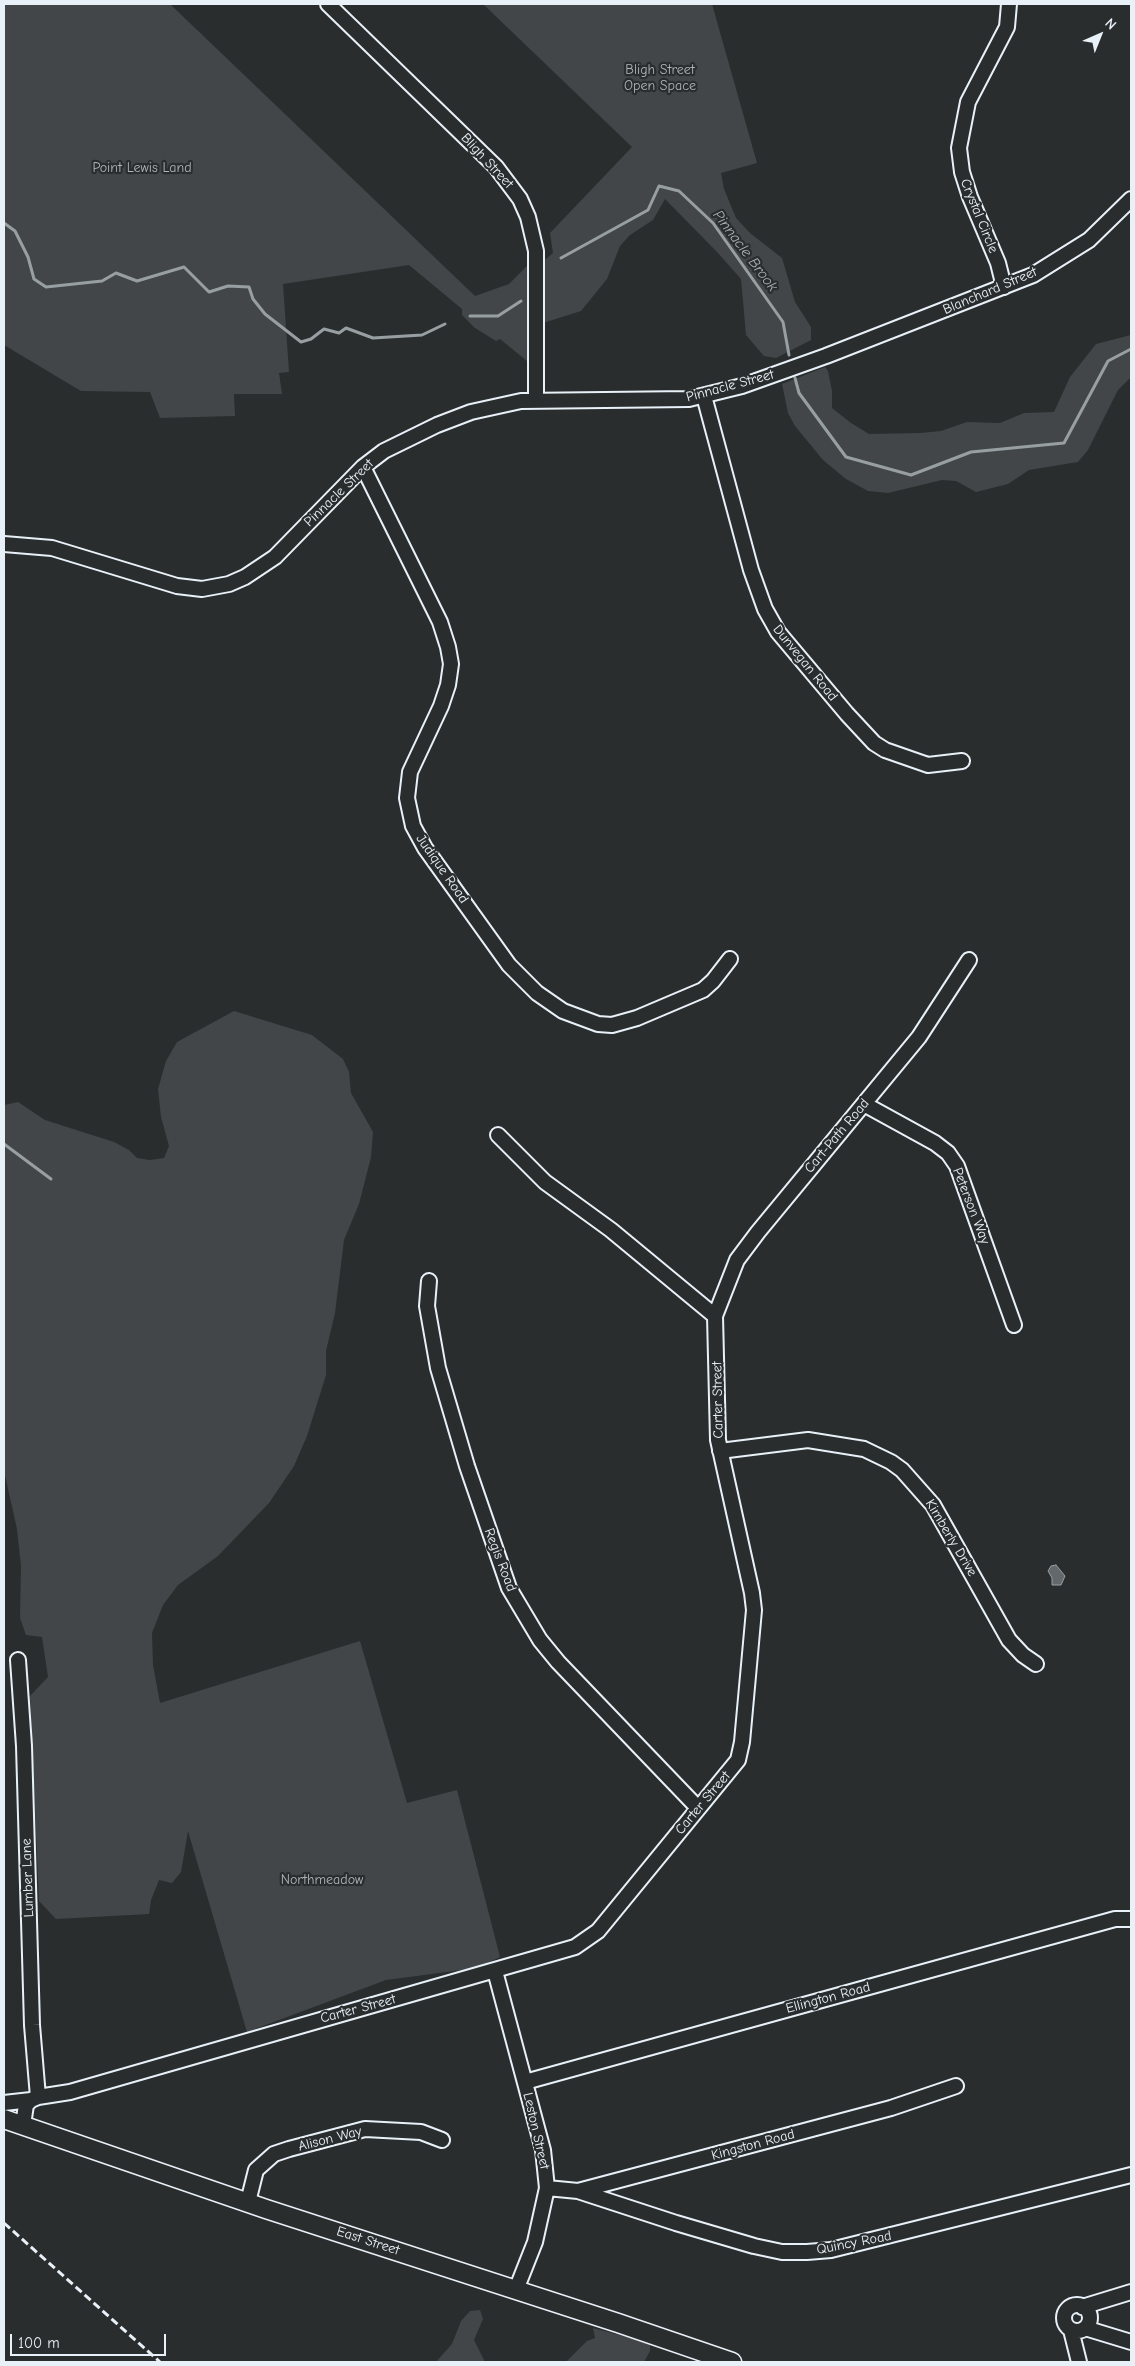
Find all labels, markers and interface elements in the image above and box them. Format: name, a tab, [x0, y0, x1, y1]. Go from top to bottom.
north arrow	[1075, 10, 1125, 60]
text: N	[1102, 15, 1120, 33]
park label: Bligh Street Open Space	[624, 62, 696, 94]
street label: Bligh Street	[457, 130, 517, 192]
park label: Point Lewis Land	[92, 160, 192, 176]
street label: Crystal Circle	[957, 176, 1001, 256]
water label: Pinnacle Brook	[709, 207, 781, 295]
street label: Blanchard Street	[940, 264, 1040, 318]
street label: Pinnacle Street	[684, 366, 776, 406]
street label: Pinnacle Street	[301, 456, 377, 530]
street label: Dunvegan Road	[769, 621, 841, 705]
street label: Judique Road	[412, 831, 472, 907]
street label: Cart-Path Road	[801, 1095, 873, 1177]
street label: Peterson Way	[949, 1165, 993, 1247]
street label: Carter Street	[709, 1361, 727, 1439]
street label: Kimberly Drive	[921, 1496, 981, 1580]
street label: Regis Road	[480, 1526, 520, 1594]
street label: Carter Street	[672, 1768, 734, 1838]
street label: Lumber Lane	[18, 1838, 38, 1918]
park label: Northmeadow	[281, 1872, 363, 1888]
street label: Ellington Road	[784, 1979, 872, 2017]
street label: Carter Street	[319, 1991, 397, 2027]
street label: Leston Street	[519, 2091, 553, 2171]
street label: Alison Way	[297, 2123, 363, 2155]
street label: Kingston Road	[709, 2126, 797, 2164]
street label: East Street	[334, 2223, 402, 2259]
street label: Quincy Road	[815, 2228, 893, 2258]
scale bar	[12, 2324, 169, 2356]
text: 100 m	[18, 2334, 60, 2352]

